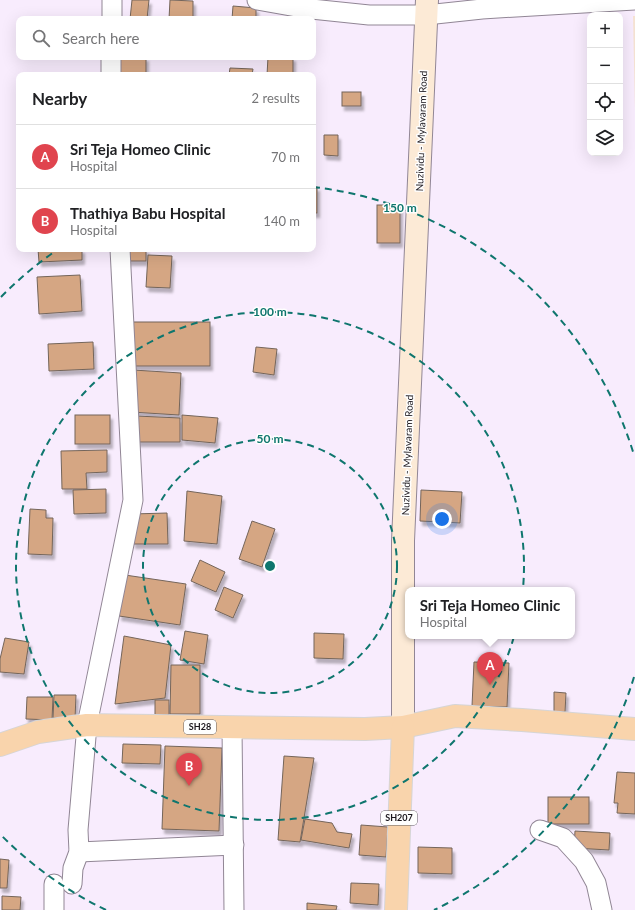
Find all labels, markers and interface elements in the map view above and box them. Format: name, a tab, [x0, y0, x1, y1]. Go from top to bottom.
map controls	[587, 12, 623, 156]
button: +	[587, 12, 623, 48]
search box	[16, 16, 316, 60]
icon: search	[30, 27, 52, 49]
text: Search here	[62, 29, 139, 47]
button: −	[587, 48, 623, 84]
street label: Nuzividu - Mylavaram Road	[413, 70, 429, 192]
button: locate	[587, 84, 623, 120]
text: Nearby	[32, 88, 87, 109]
text: 2 results	[252, 90, 300, 106]
button: layers	[587, 120, 623, 156]
text: Sri Teja Homeo Clinic	[70, 140, 211, 158]
text: A	[40, 149, 50, 165]
text: 70 m	[271, 149, 300, 165]
text: Hospital	[70, 158, 117, 174]
text: 150 m	[383, 200, 417, 215]
text: Thathiya Babu Hospital	[70, 204, 225, 222]
text: B	[41, 213, 49, 229]
text: 140 m	[263, 213, 300, 229]
text: Hospital	[70, 222, 117, 238]
text: 100 m	[253, 304, 287, 319]
street label: Nuzividu - Mylavaram Road	[399, 394, 415, 516]
text: 50 m	[257, 431, 283, 446]
your location	[432, 509, 452, 529]
centre of rings	[263, 559, 277, 573]
popup	[405, 587, 575, 639]
text: Sri Teja Homeo Clinic	[420, 596, 560, 614]
text: Hospital	[420, 614, 467, 630]
pin: A	[477, 652, 503, 685]
road number: SH28	[184, 720, 216, 734]
pin: B	[176, 753, 202, 786]
road number: SH207	[381, 811, 417, 825]

